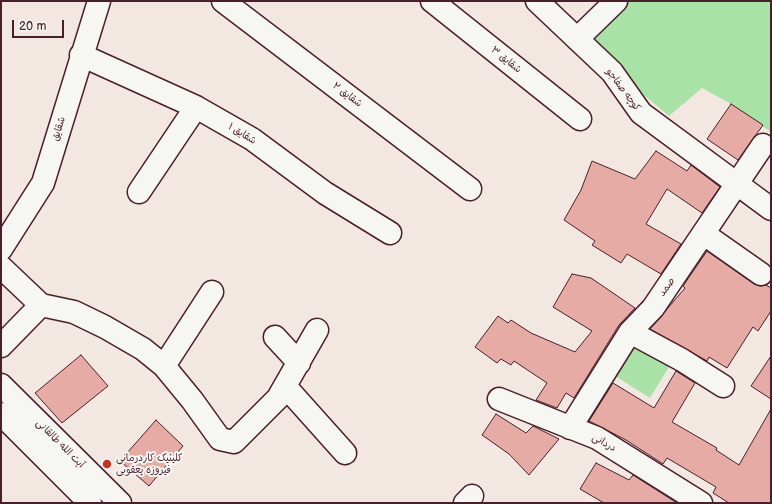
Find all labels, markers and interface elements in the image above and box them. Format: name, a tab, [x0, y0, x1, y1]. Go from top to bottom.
scale bar	[14, 12, 66, 38]
text: 20 m	[19, 19, 46, 34]
street label: شقایق ۳	[488, 44, 524, 76]
street label: کوچه صفاجو	[603, 66, 643, 114]
street label: شقایق ۲	[330, 80, 364, 110]
street label: شقایق	[50, 115, 68, 143]
street label: شقایق ۱	[226, 121, 258, 147]
street label: صمد	[656, 275, 678, 299]
street label: آیت الله طالقانی	[33, 417, 87, 471]
street label: دردانی	[590, 432, 618, 454]
place label: کلینیک کاردرمانی فیروزه یعقوبی	[116, 452, 182, 476]
marker: کلینیک کاردرمانی فیروزه یعقوبی	[101, 458, 113, 470]

